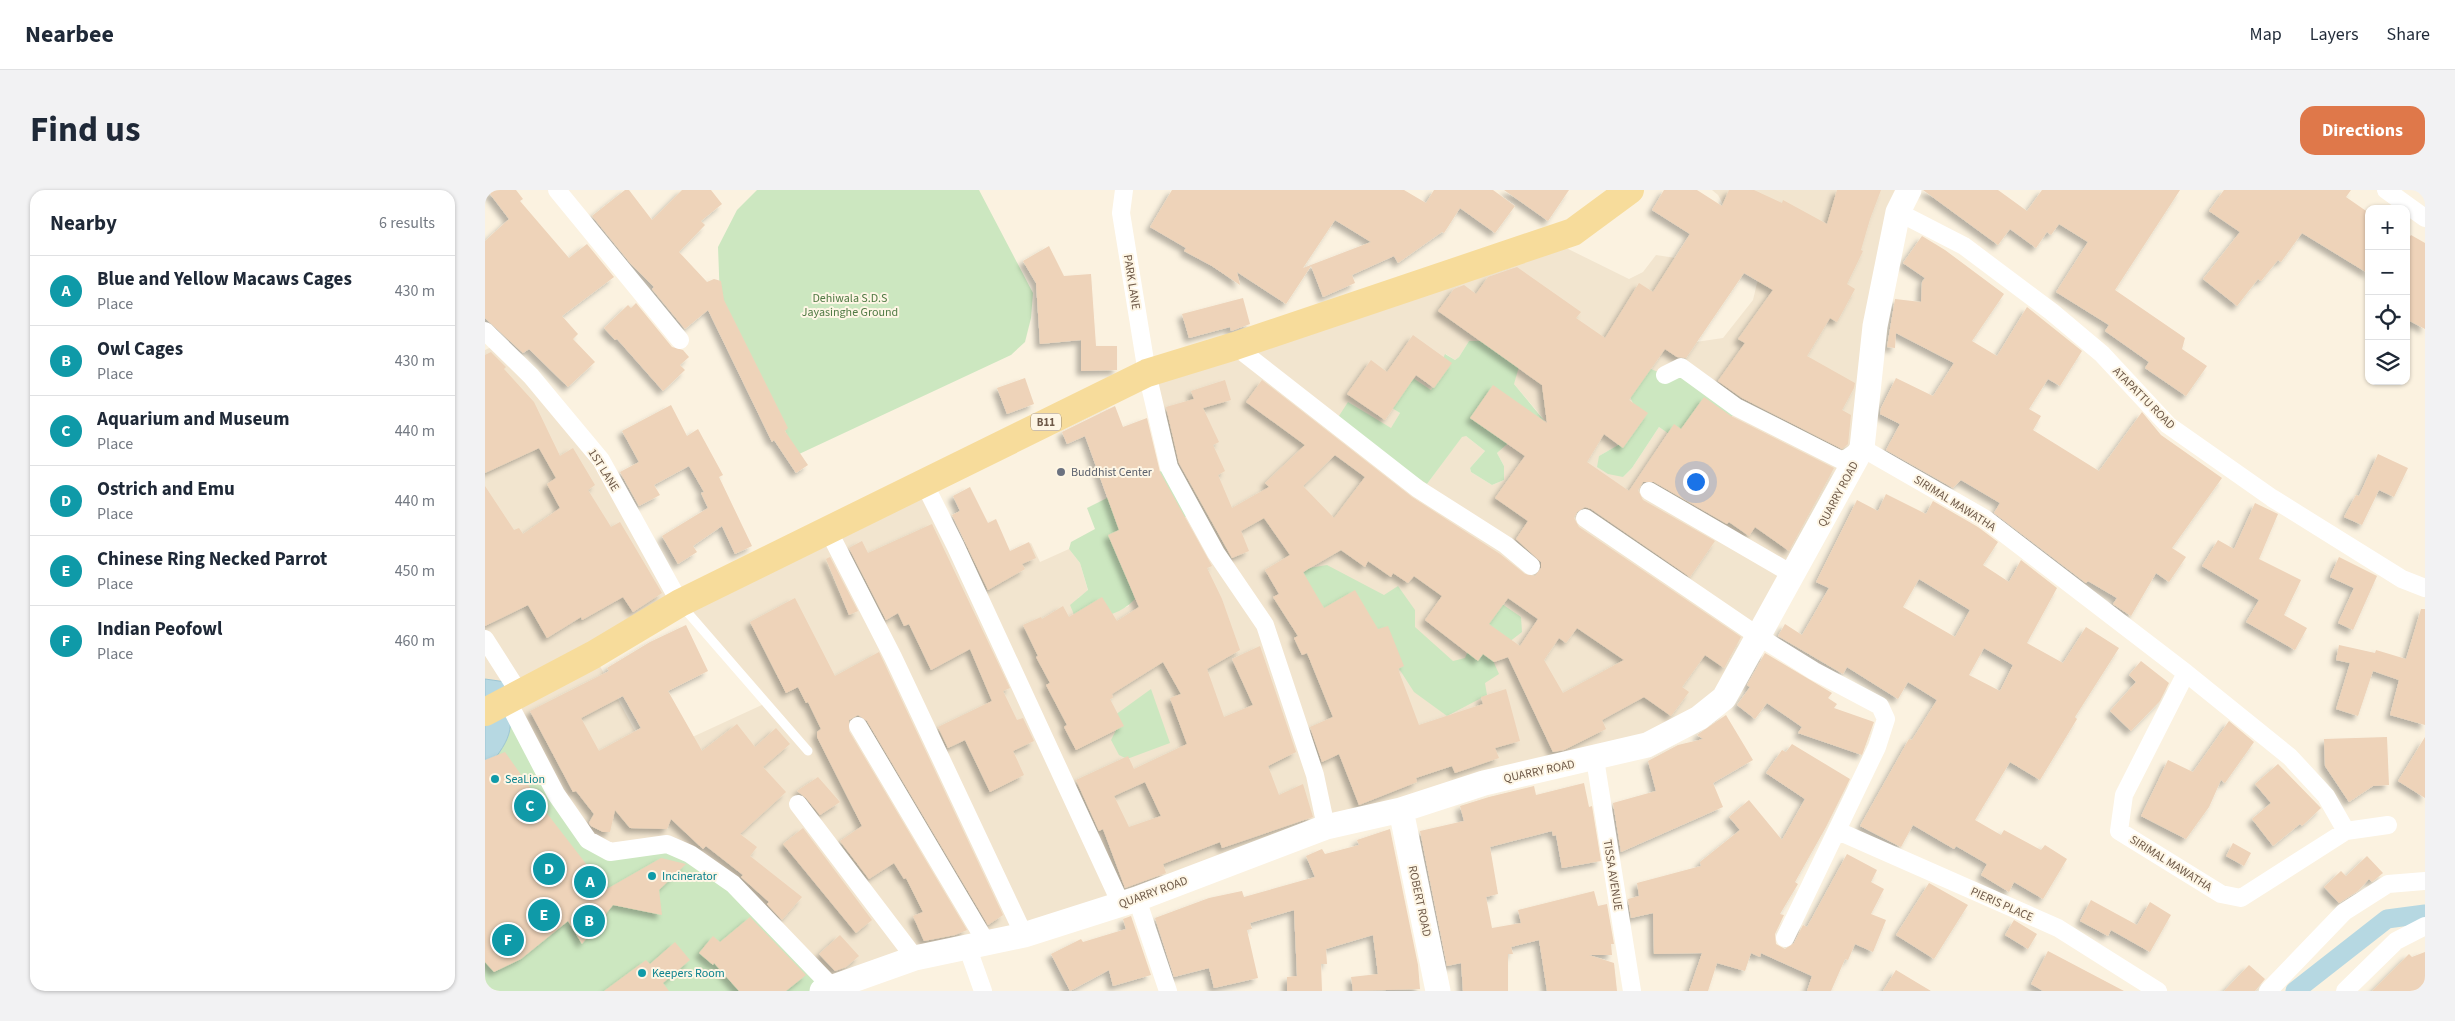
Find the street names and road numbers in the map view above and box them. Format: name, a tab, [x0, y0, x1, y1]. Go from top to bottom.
street label: PARK LANE	[1119, 253, 1144, 311]
street label: ATAPATTU ROAD	[2109, 363, 2179, 433]
road number: B11	[1031, 413, 1061, 430]
street label: 1ST LANE	[584, 446, 623, 495]
street label: QUARRY ROAD	[1814, 458, 1863, 530]
street label: SIRIMAL MAWATHA	[1910, 471, 2000, 536]
street label: QUARRY ROAD	[1502, 756, 1576, 787]
street label: SIRIMAL MAWATHA	[2126, 831, 2216, 896]
street label: TISSA AVENUE	[1598, 838, 1627, 912]
street label: ROBERT ROAD	[1404, 864, 1435, 938]
street label: QUARRY ROAD	[1116, 872, 1190, 913]
street label: PIERIS PLACE	[1968, 883, 2036, 926]

